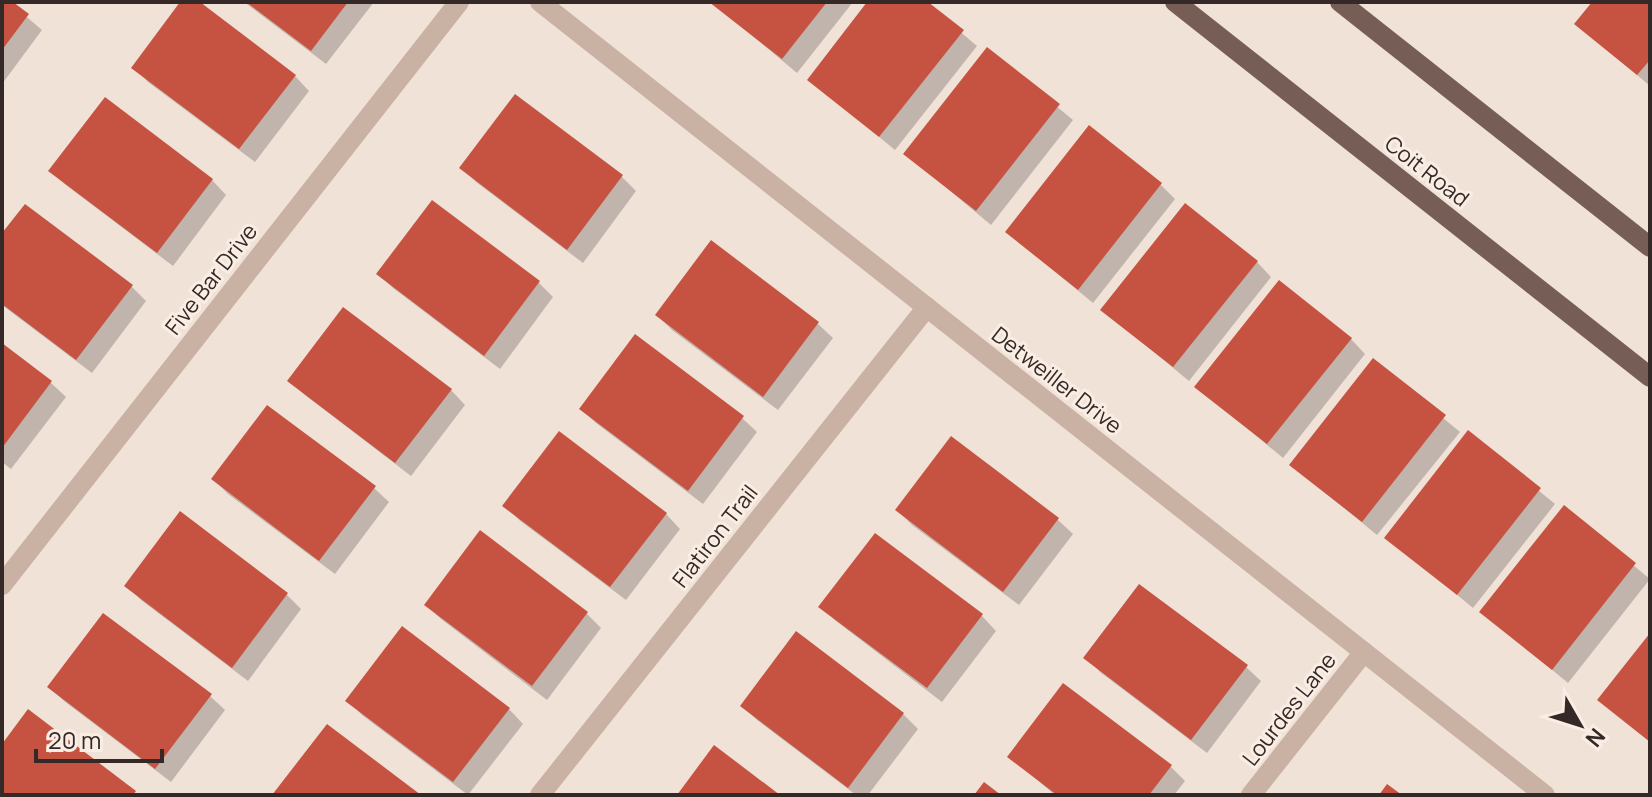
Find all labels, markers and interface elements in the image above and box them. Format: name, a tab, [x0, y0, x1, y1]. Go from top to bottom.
street label: Coit Road	[1379, 129, 1475, 213]
street label: Five Bar Drive	[158, 217, 264, 341]
street label: Detweiller Drive	[986, 320, 1129, 440]
street label: Flatiron Trail	[665, 478, 765, 594]
street label: Lourdes Lane	[1235, 646, 1343, 772]
north arrow	[1540, 685, 1620, 765]
scale bar	[36, 713, 162, 763]
text: N	[1579, 722, 1612, 753]
text: 20 m	[48, 723, 101, 756]

